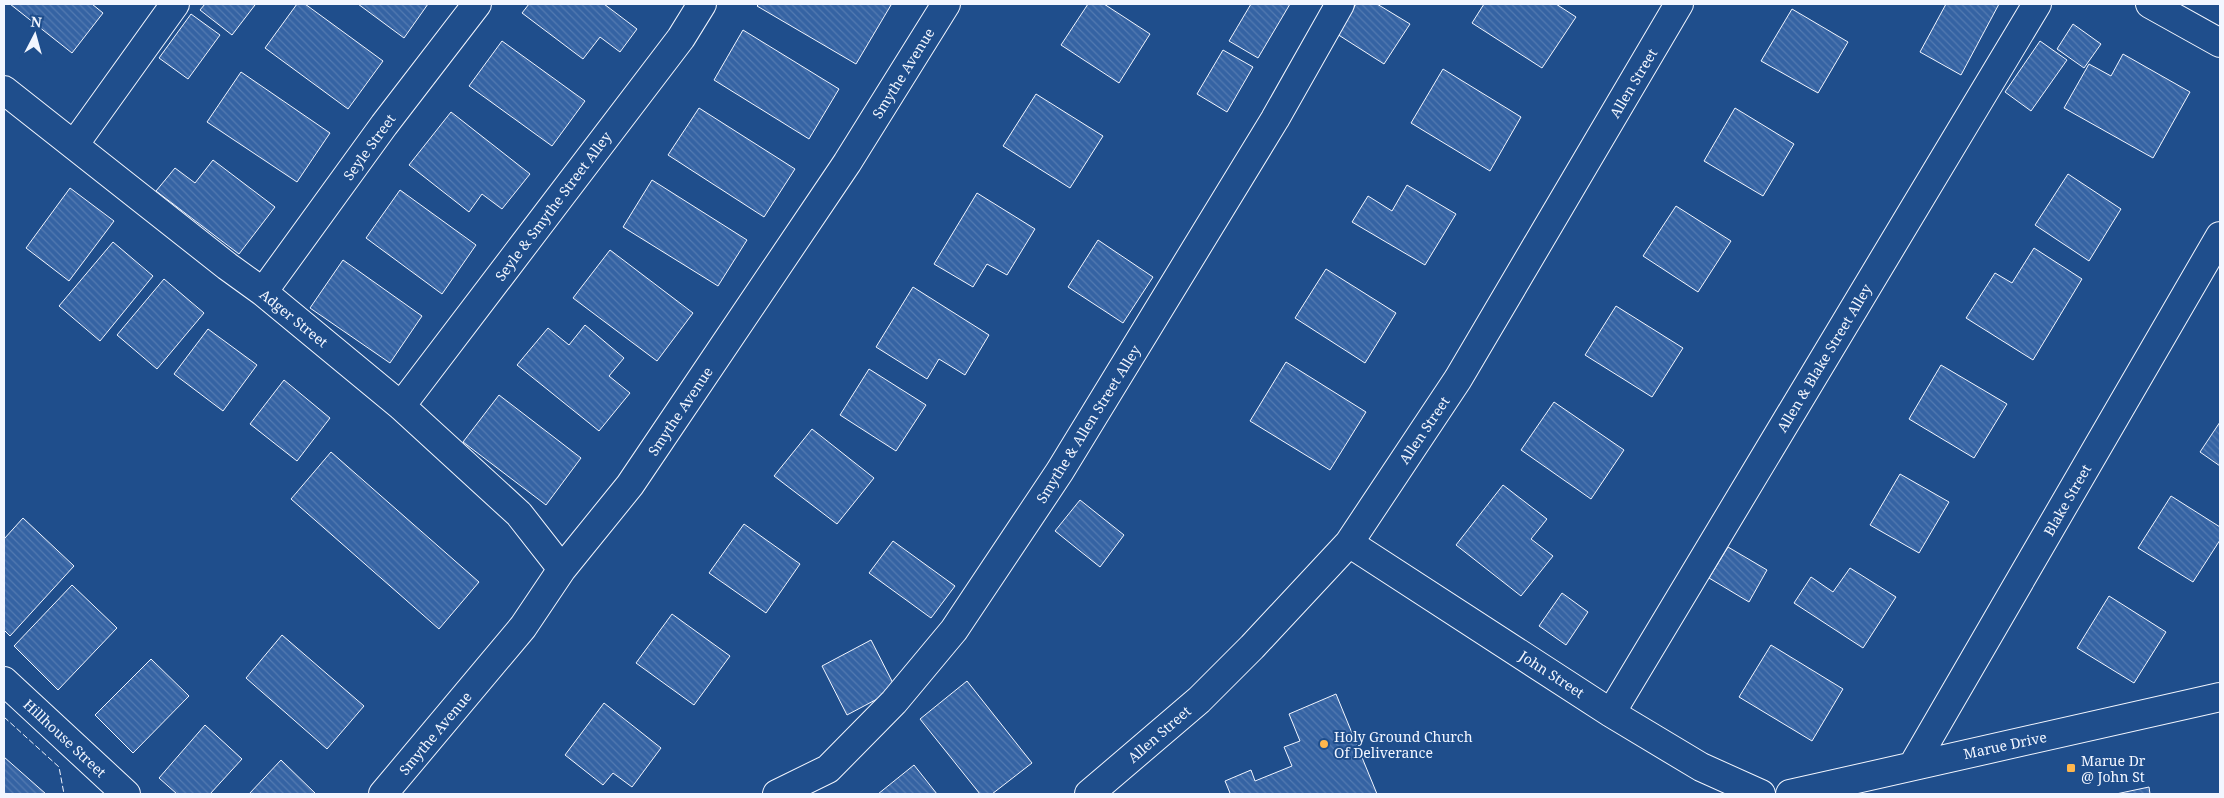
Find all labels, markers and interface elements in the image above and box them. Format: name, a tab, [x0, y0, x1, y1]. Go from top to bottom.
north arrow	[10, 10, 60, 60]
text: N	[30, 12, 43, 32]
street label: Smythe Avenue	[868, 24, 938, 122]
street label: Allen Street	[1605, 45, 1661, 121]
street label: Seyle Street	[339, 110, 400, 184]
street label: Seyle & Smythe Street Alley	[490, 127, 616, 285]
street label: Allen & Blake Street Alley	[1772, 280, 1876, 436]
street label: Adger Street	[256, 285, 332, 351]
street label: Smythe & Allen Street Alley	[1032, 341, 1145, 507]
street label: Smythe Avenue	[643, 363, 717, 459]
street label: Allen Street	[1394, 392, 1454, 468]
street label: Blake Street	[2039, 461, 2095, 539]
street label: John Street	[1515, 645, 1588, 702]
street label: Smythe Avenue	[394, 687, 476, 779]
street label: Hillhouse Street	[20, 695, 111, 781]
street label: Allen Street	[1123, 701, 1195, 767]
place label: Holy Ground Church Of Deliverance	[1334, 727, 1473, 762]
street label: Marue Drive	[1962, 727, 2048, 763]
marker: Holy Ground Church Of Deliverance	[1318, 738, 1330, 750]
place label: Marue Dr @ John St	[2081, 751, 2146, 786]
marker: Marue Dr @ John St	[2065, 762, 2077, 774]

